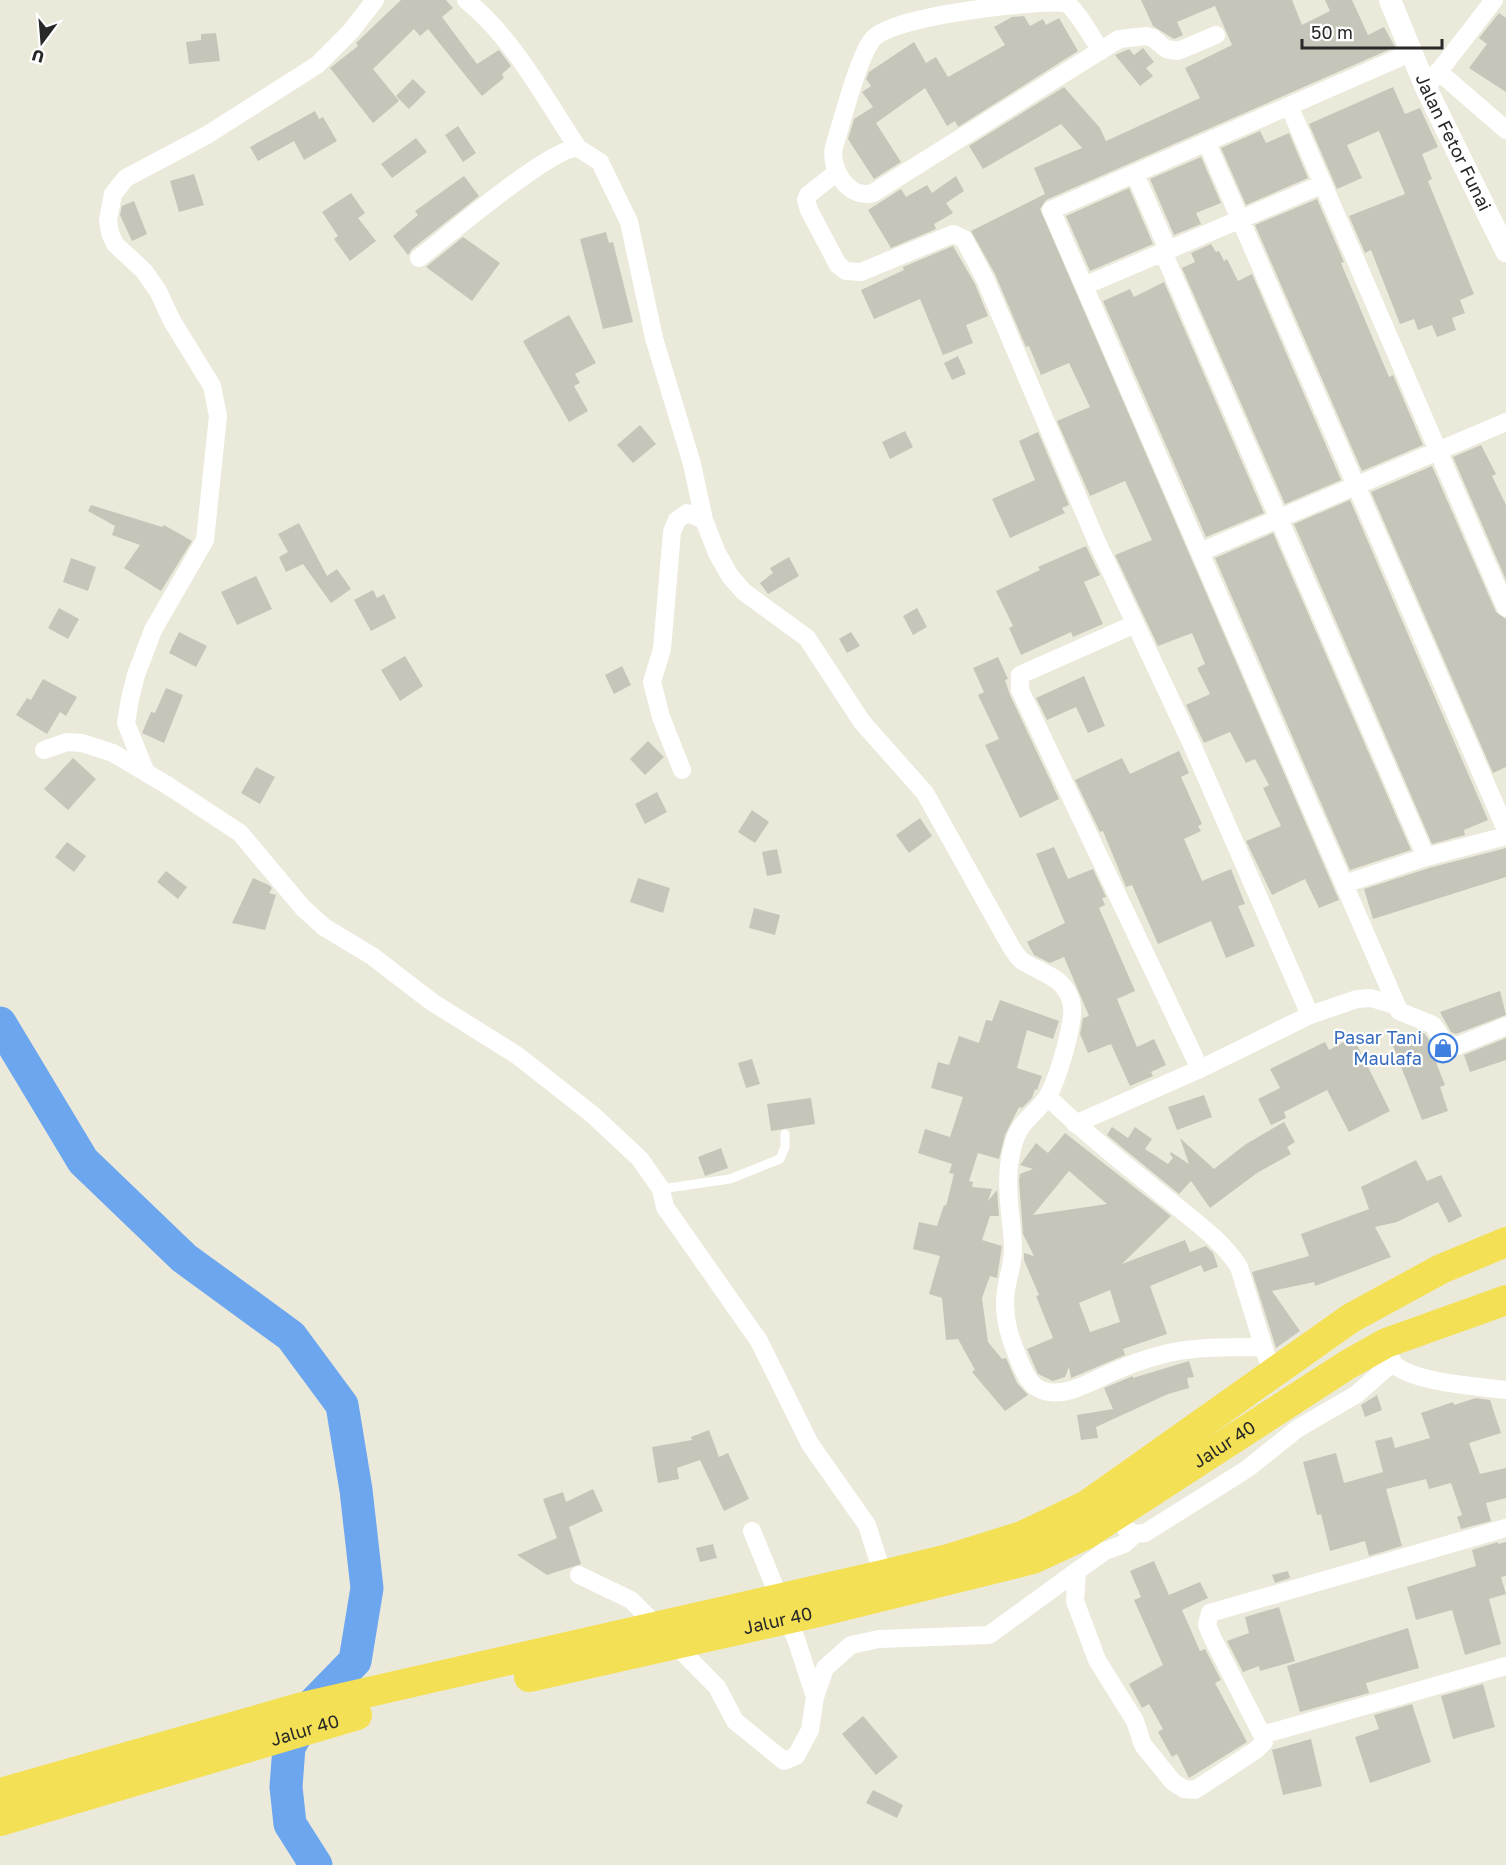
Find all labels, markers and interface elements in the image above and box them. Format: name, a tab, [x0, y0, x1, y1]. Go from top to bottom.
north arrow	[12, 12, 72, 72]
scale bar	[1302, 12, 1442, 50]
text: 50 m	[1311, 21, 1353, 43]
text: U	[29, 45, 46, 68]
street label: Jalan Fetor Funai	[1411, 70, 1497, 214]
place label: Pasar Tani Maulafa	[1333, 1026, 1422, 1069]
shop icon: Pasar Tani Maulafa	[1427, 1032, 1459, 1064]
street label: Jalur 40	[1188, 1415, 1259, 1472]
street label: Jalur 40	[741, 1602, 814, 1638]
street label: Jalur 40	[268, 1709, 341, 1750]

